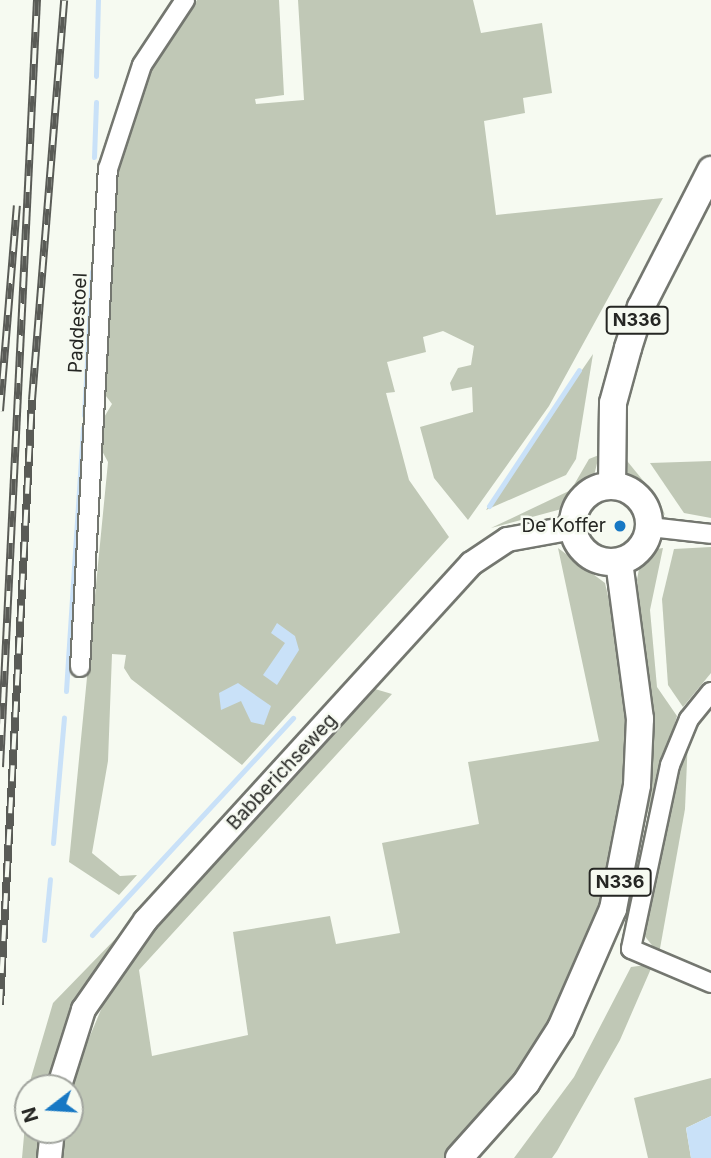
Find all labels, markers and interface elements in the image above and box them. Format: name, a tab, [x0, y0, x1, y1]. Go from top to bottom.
street label: Paddestoel	[64, 272, 92, 374]
road number: N336	[606, 306, 668, 334]
place label: De Koffer	[521, 515, 606, 537]
marker: De Koffer	[612, 518, 628, 534]
street label: Babberichseweg	[222, 709, 342, 835]
road number: N336	[588, 868, 652, 897]
north arrow	[14, 1074, 84, 1144]
text: N	[17, 1104, 43, 1125]

